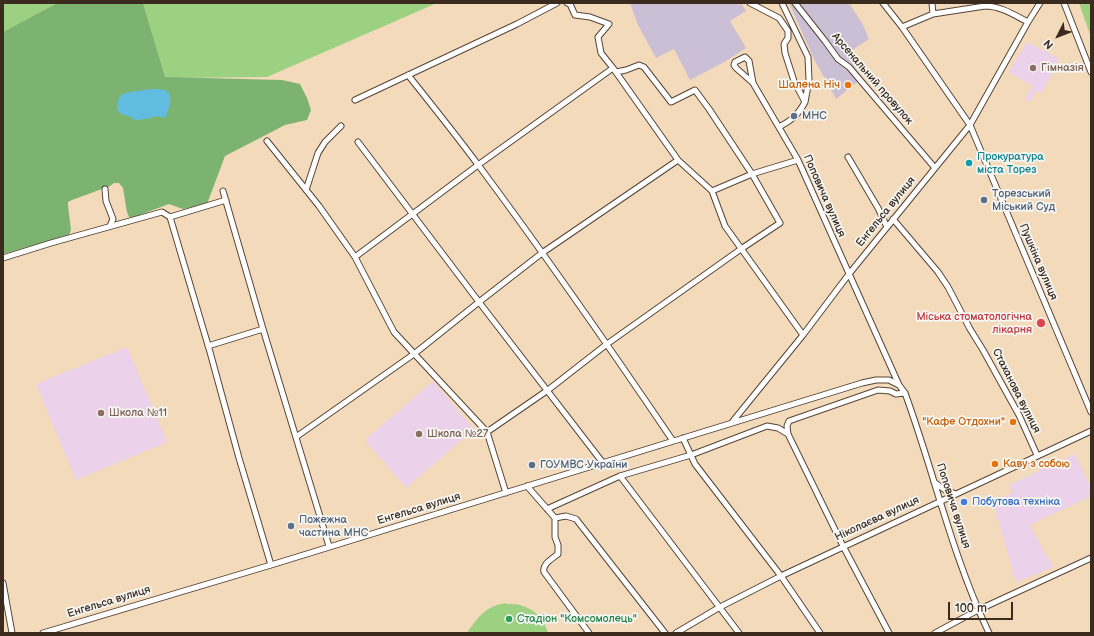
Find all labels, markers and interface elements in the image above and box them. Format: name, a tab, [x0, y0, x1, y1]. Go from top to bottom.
north arrow	[1038, 16, 1078, 56]
street label: Арсенальний провулок	[829, 30, 915, 128]
text: N	[1041, 37, 1056, 52]
place label: Гімназія	[1041, 61, 1084, 75]
marker: Гімназія	[1028, 63, 1038, 73]
place label: Шалена Нiч	[778, 78, 840, 92]
marker: Шалена Нiч	[843, 80, 853, 90]
place label: МНС	[802, 109, 827, 123]
marker: МНС	[789, 111, 799, 121]
place label: Прокуратура міста Торез	[977, 150, 1044, 176]
street label: Поповича вулиця	[800, 153, 848, 239]
marker: Прокуратура міста Торез	[964, 158, 974, 168]
street label: Енгельса вулиця	[854, 174, 918, 250]
place label: Торезський Міський Суд	[992, 187, 1055, 213]
marker: Торезський Міський Суд	[979, 195, 989, 205]
street label: Пушкіна вулиця	[1016, 222, 1060, 302]
place label: Міська стоматологічна лікарня	[916, 310, 1032, 336]
marker: Міська стоматологічна лікарня	[1035, 317, 1047, 329]
street label: Стаханова вулиця	[989, 346, 1043, 436]
place label: Школа №11	[109, 406, 167, 420]
marker: Школа №11	[96, 408, 106, 418]
place label: "Кафе Отдохни"	[922, 415, 1005, 429]
marker: "Кафе Отдохни"	[1008, 417, 1018, 427]
place label: Школа №27	[427, 427, 488, 441]
marker: Школа №27	[414, 429, 424, 439]
place label: Каву з собою	[1003, 457, 1070, 471]
place label: ГОУМВС України	[540, 458, 627, 472]
marker: Каву з собою	[990, 459, 1000, 469]
marker: ГОУМВС України	[527, 460, 537, 470]
street label: Поповича вулиця	[933, 462, 973, 550]
street label: Енгельса вулиця	[376, 490, 462, 528]
street label: Ніколаєва вулиця	[833, 494, 921, 544]
place label: Побутова техніка	[972, 495, 1060, 509]
marker: Побутова техніка	[959, 497, 969, 507]
place label: Пожежна частина МНС	[299, 513, 368, 539]
marker: Пожежна частина МНС	[286, 521, 296, 531]
street label: Енгельса вулиця	[66, 583, 152, 621]
scale bar	[950, 594, 1015, 620]
text: 100 m	[955, 601, 987, 616]
place label: Стадіон "Комсомолець"	[517, 612, 637, 626]
marker: Стадіон "Комсомолець"	[504, 614, 514, 624]

